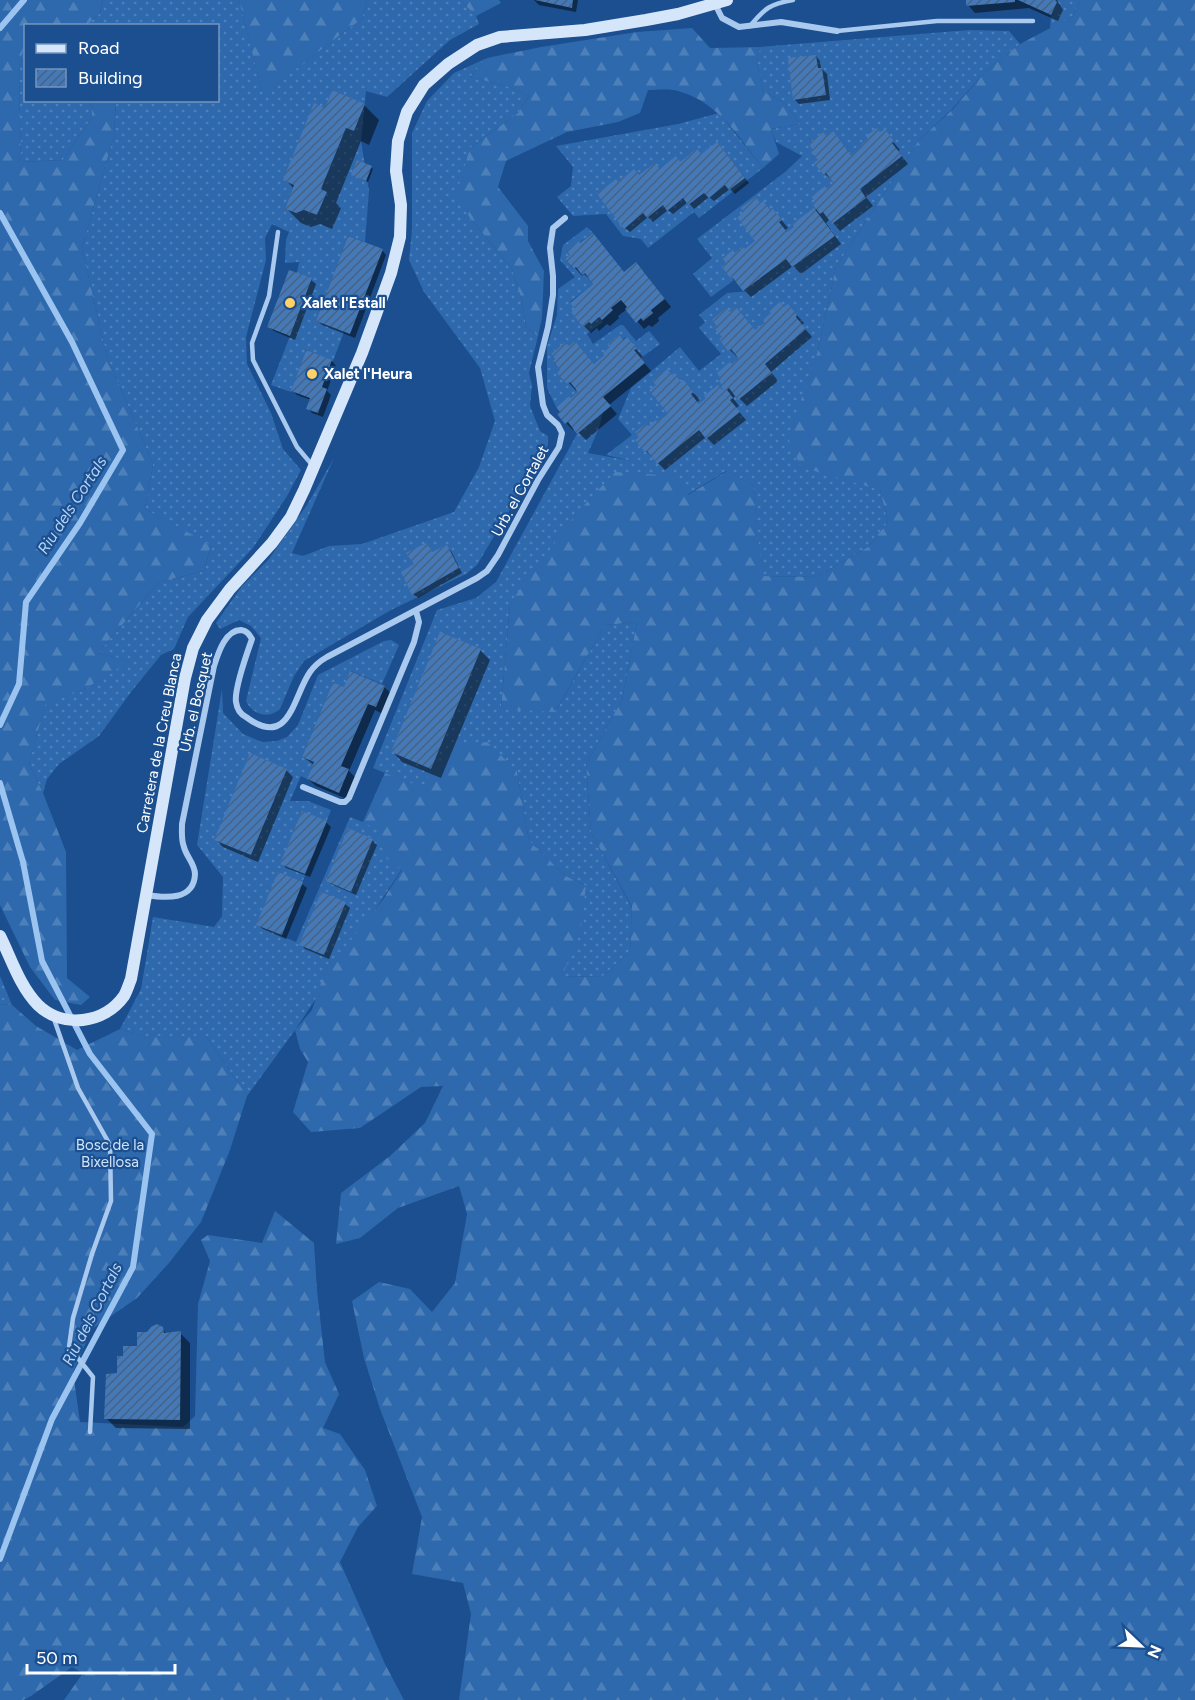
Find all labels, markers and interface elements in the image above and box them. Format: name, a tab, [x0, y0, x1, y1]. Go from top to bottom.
legend	[24, 24, 219, 102]
text: Road	[78, 37, 119, 59]
text: Building	[78, 67, 143, 89]
place label: Xalet l'Estall	[302, 294, 386, 312]
marker: Xalet l'Estall	[283, 296, 297, 310]
place label: Xalet l'Heura	[324, 365, 412, 383]
marker: Xalet l'Heura	[305, 367, 319, 381]
street label: Urb. el Cortalet	[488, 442, 553, 540]
water label: Riu dels Cortals	[33, 452, 111, 557]
street label: Urb. el Bosquet	[176, 650, 216, 754]
street label: Carretera de la Creu Blanca	[133, 652, 185, 834]
park label: Bosc de la Bixellosa	[76, 1136, 144, 1171]
water label: Riu dels Cortals	[58, 1259, 126, 1369]
north arrow	[1111, 1616, 1171, 1676]
scale bar	[27, 1637, 176, 1675]
text: N	[1143, 1642, 1166, 1661]
text: 50 m	[36, 1647, 78, 1669]

